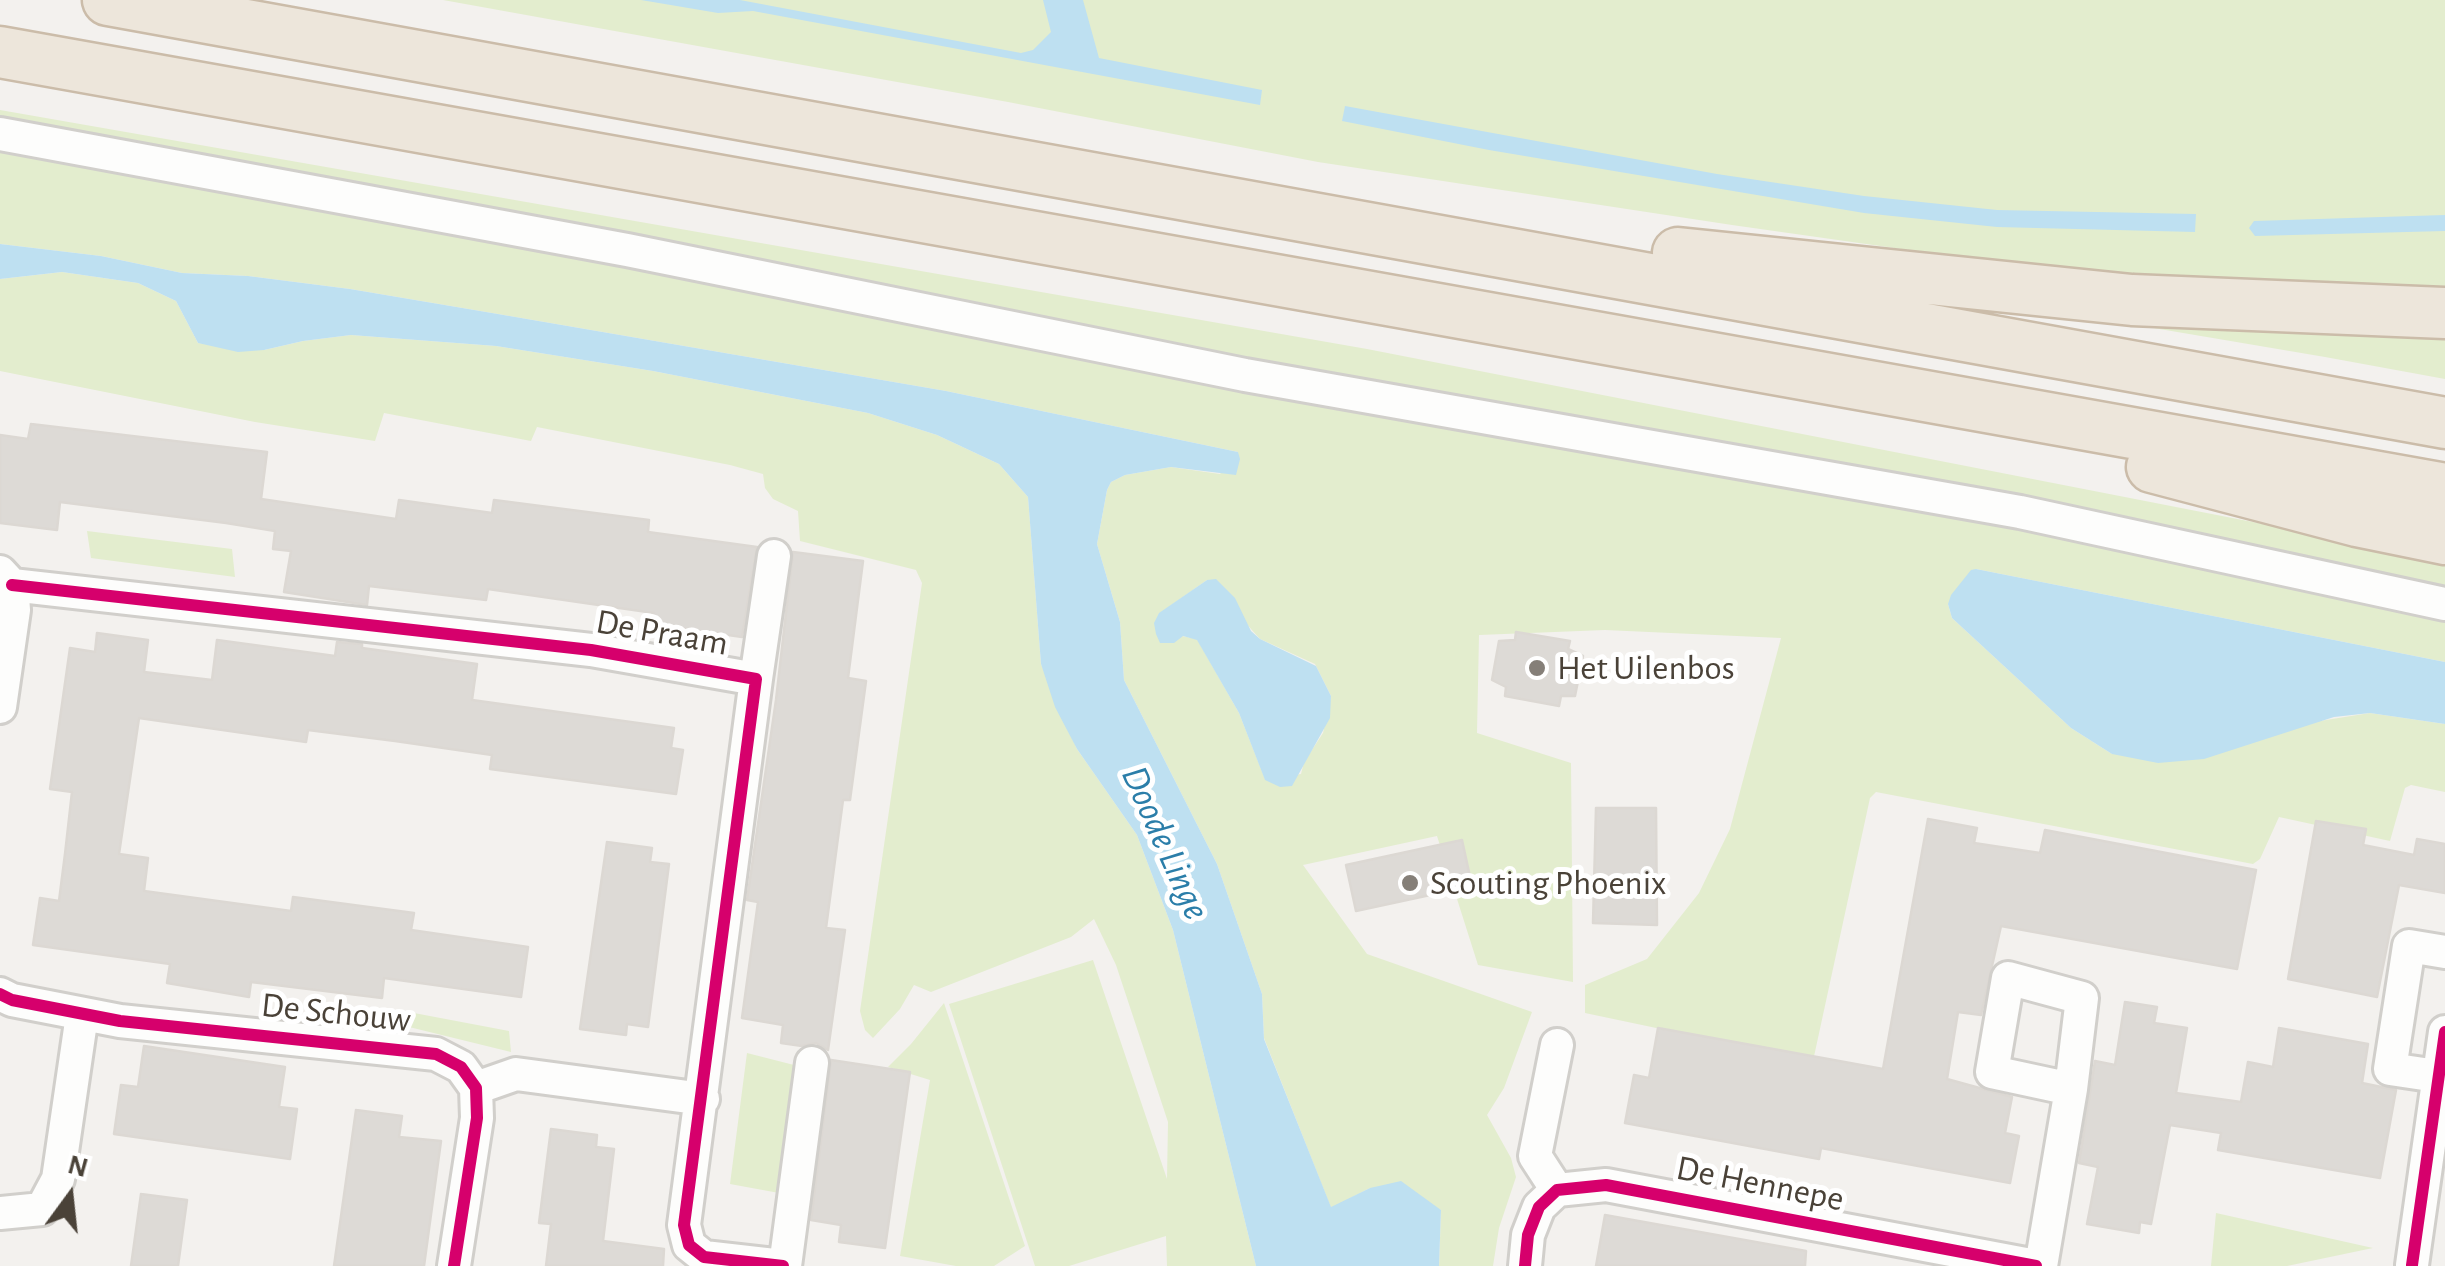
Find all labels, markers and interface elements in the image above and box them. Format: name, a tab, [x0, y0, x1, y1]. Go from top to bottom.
street label: De Praam	[593, 601, 731, 665]
place label: Het Uilenbos	[1557, 647, 1735, 689]
marker: Het Uilenbos	[1526, 657, 1548, 679]
water label: Doode Linge	[1111, 759, 1219, 927]
place label: Scouting Phoenix	[1430, 862, 1666, 904]
marker: Scouting Phoenix	[1399, 872, 1421, 894]
street label: De Schouw	[259, 984, 413, 1042]
north arrow	[20, 1146, 120, 1246]
street label: De Hennepe	[1673, 1147, 1847, 1221]
text: N	[65, 1151, 91, 1183]

